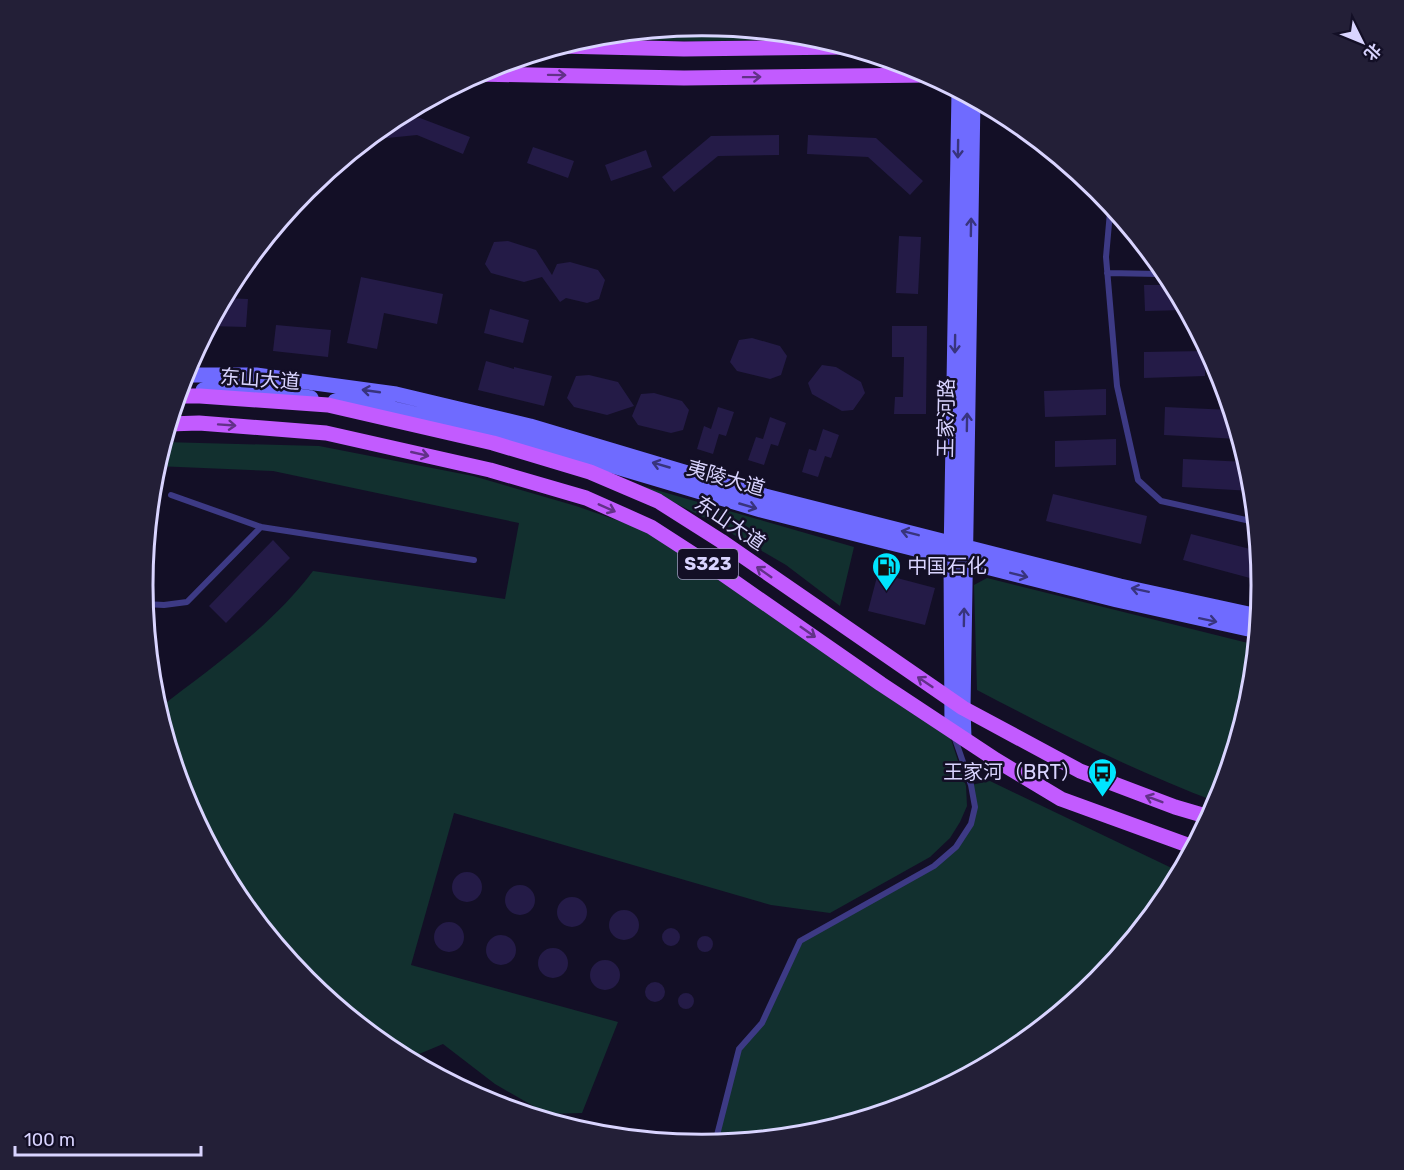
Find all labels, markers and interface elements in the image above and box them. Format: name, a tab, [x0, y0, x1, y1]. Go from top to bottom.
north arrow	[1332, 12, 1392, 72]
text: 北	[1360, 40, 1385, 64]
one-way arrow	[546, 70, 566, 81]
one-way arrow	[741, 71, 761, 83]
one-way arrow	[952, 139, 964, 159]
one-way arrow	[965, 217, 976, 237]
one-way arrow	[949, 334, 961, 354]
street label: 东山大道	[219, 364, 301, 394]
street label: 王家河路	[933, 378, 959, 458]
one-way arrow	[361, 385, 381, 396]
one-way arrow	[962, 412, 973, 432]
one-way arrow	[217, 420, 237, 431]
one-way arrow	[410, 449, 429, 461]
street label: 夷陵大道	[684, 455, 768, 501]
one-way arrow	[652, 459, 671, 470]
street label: 东山大道	[690, 491, 770, 555]
one-way arrow	[738, 501, 757, 512]
one-way arrow	[598, 503, 616, 514]
one-way arrow	[901, 526, 920, 538]
road number: S323	[678, 549, 738, 579]
fuel station icon: 中国石化	[870, 550, 902, 592]
place label: 中国石化	[907, 554, 987, 578]
one-way arrow	[757, 566, 773, 578]
one-way arrow	[1009, 570, 1028, 582]
one-way arrow	[1131, 584, 1150, 595]
one-way arrow	[959, 607, 970, 627]
one-way arrow	[1199, 615, 1218, 627]
one-way arrow	[799, 626, 815, 638]
one-way arrow	[917, 676, 933, 688]
bus stop icon: 王家河（BRT）	[1086, 756, 1118, 798]
place label: 王家河（BRT）	[943, 760, 1081, 784]
one-way arrow	[1145, 793, 1163, 804]
scale bar	[15, 1119, 201, 1157]
text: 100 m	[24, 1129, 75, 1151]

